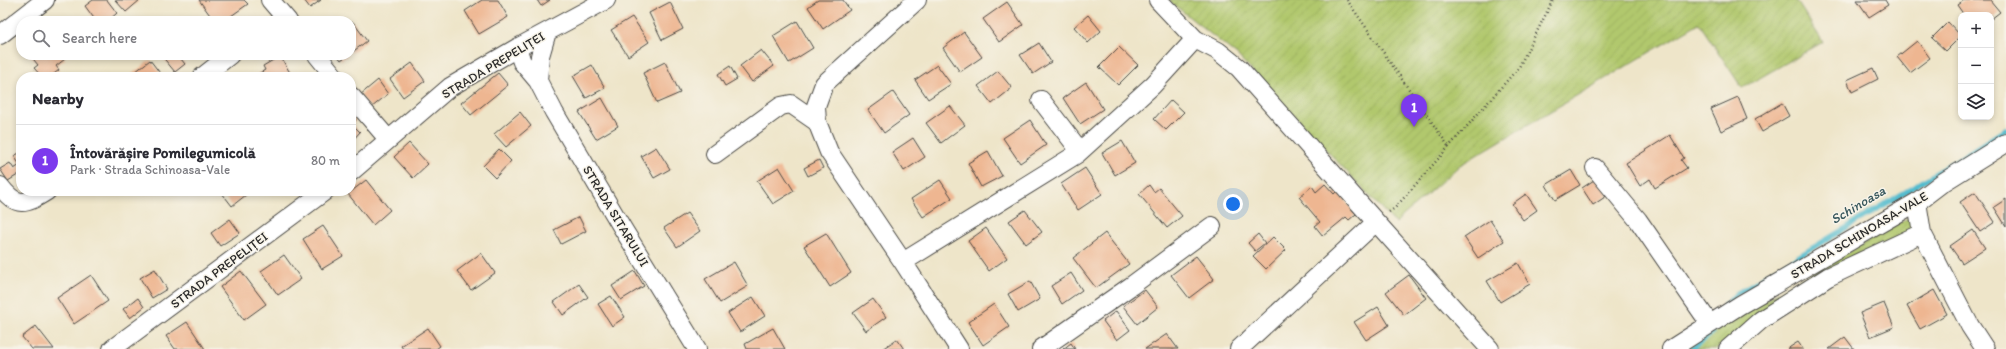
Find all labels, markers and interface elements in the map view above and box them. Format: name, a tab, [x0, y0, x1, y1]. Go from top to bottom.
map controls	[1958, 12, 1994, 120]
button: +	[1958, 12, 1994, 48]
search box	[16, 16, 356, 60]
icon: search	[30, 27, 52, 49]
street label: STRADA PREPELIȚEI	[439, 28, 547, 102]
text: Search here	[62, 29, 137, 47]
button: −	[1958, 48, 1994, 84]
button: layers	[1958, 84, 1994, 120]
text: Nearby	[32, 88, 84, 108]
pin: 1	[1401, 94, 1427, 127]
text: Întovărășire Pomilegumicolă	[70, 144, 256, 162]
text: 1	[42, 153, 48, 168]
text: 80 m	[311, 153, 340, 168]
text: Park · Strada Schinoasa-Vale	[70, 162, 230, 177]
street label: STRADA SITARULUI	[580, 163, 652, 269]
water label: Schinoasa	[1827, 182, 1889, 228]
street label: STRADA SCHINOASA-VALE	[1788, 188, 1930, 282]
your location	[1223, 194, 1243, 214]
street label: STRADA PREPELIȚEI	[168, 229, 270, 311]

